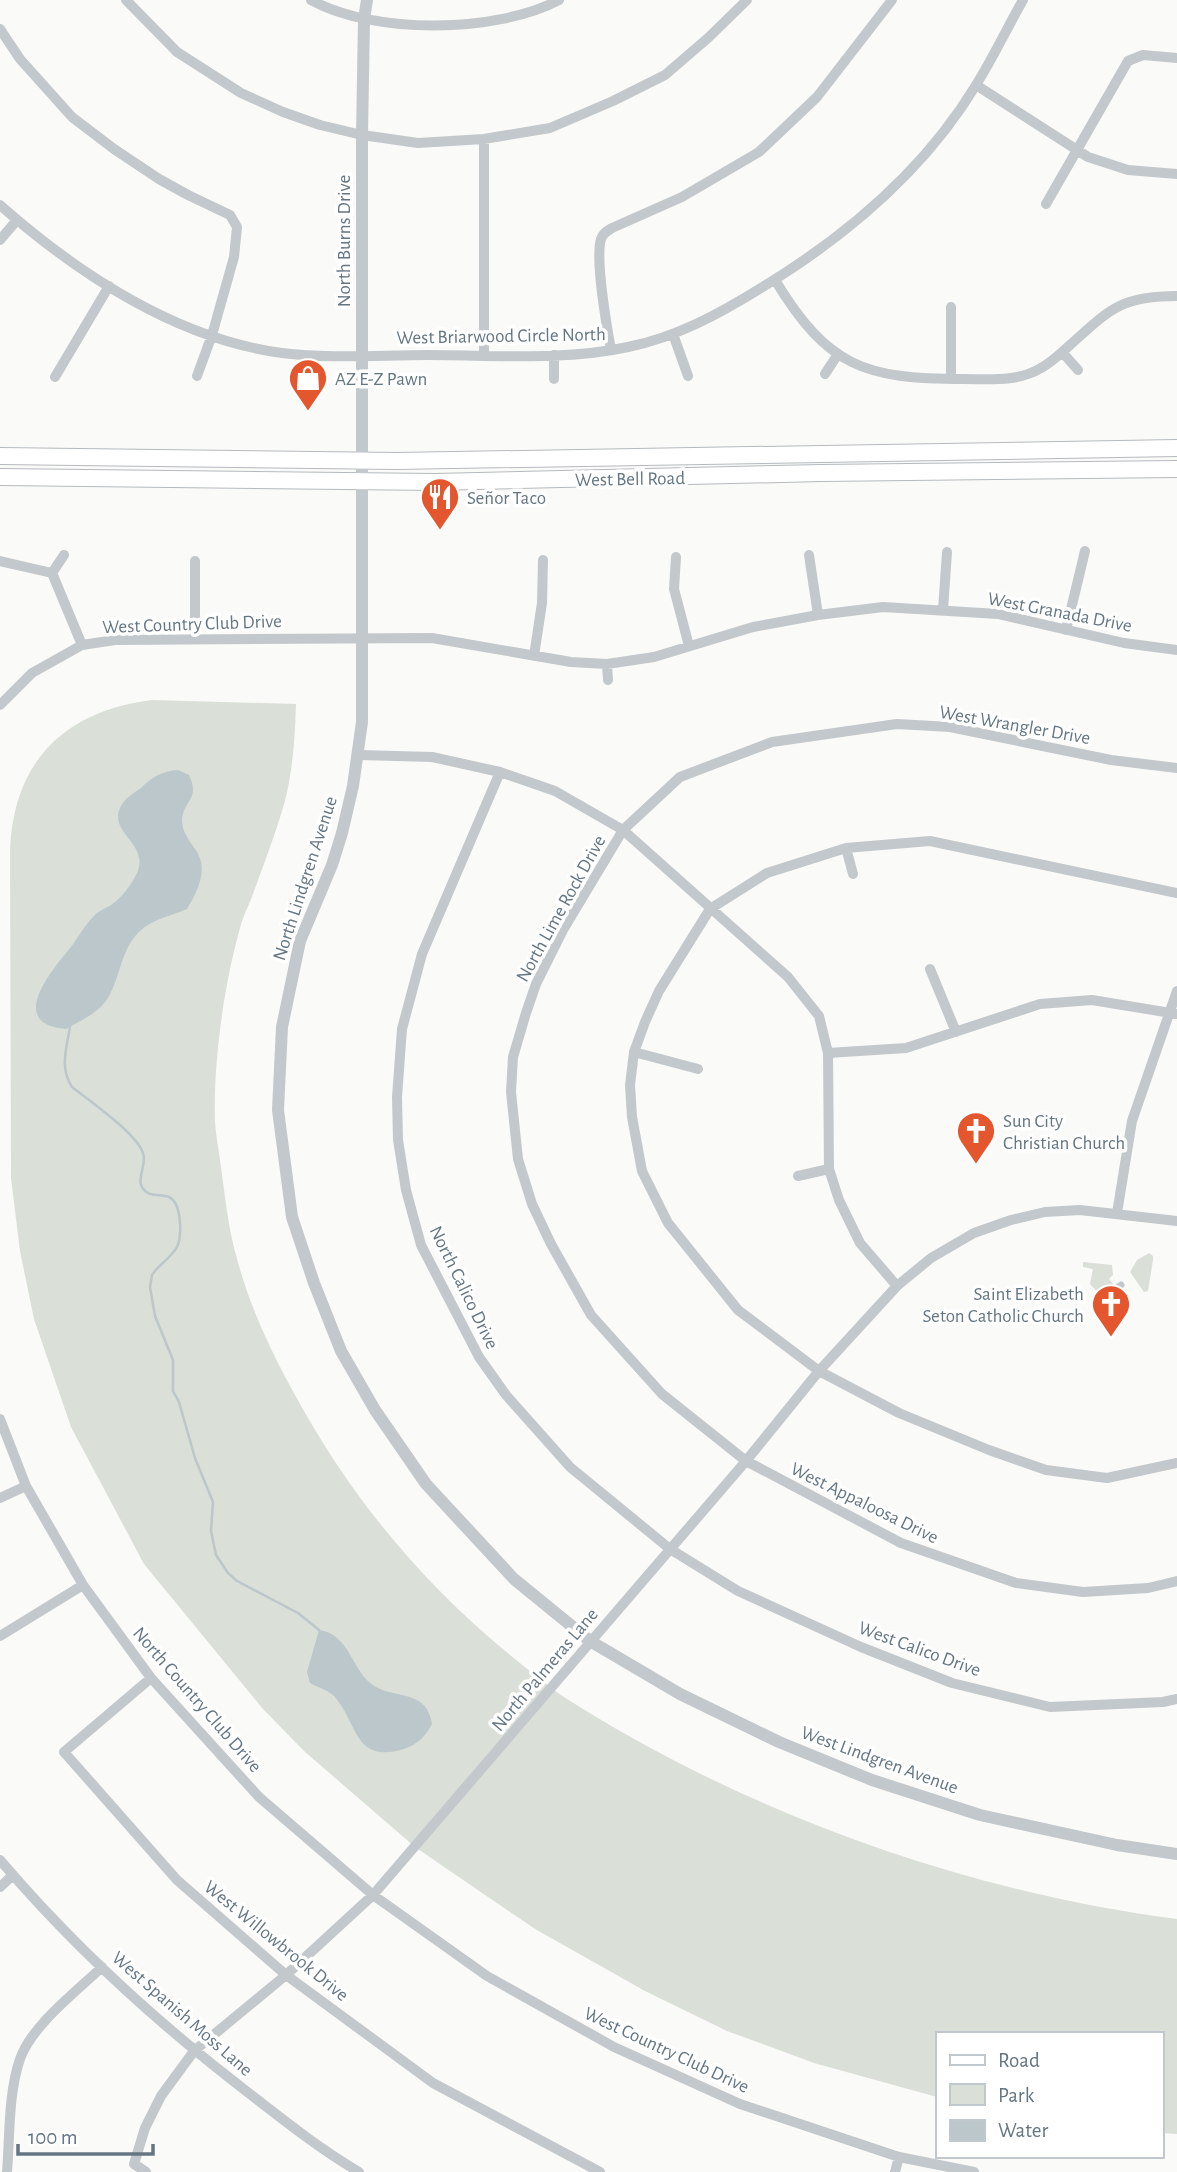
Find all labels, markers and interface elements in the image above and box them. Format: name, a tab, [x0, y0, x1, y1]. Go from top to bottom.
street label: North Burns Drive	[335, 175, 354, 307]
street label: West Briarwood Circle North	[396, 325, 606, 348]
shop icon: AZ E-Z Pawn	[287, 357, 329, 412]
place label: AZ E-Z Pawn	[335, 370, 427, 389]
street label: West Bell Road	[575, 469, 685, 490]
restaurant icon: Señor Taco	[419, 476, 461, 531]
place label: Señor Taco	[467, 489, 546, 508]
street label: West Granada Drive	[986, 589, 1133, 636]
street label: West Country Club Drive	[102, 612, 282, 637]
street label: West Wrangler Drive	[938, 703, 1092, 748]
street label: North Lindgren Avenue	[270, 794, 341, 963]
street label: North Lime Rock Drive	[513, 832, 609, 985]
church icon: Sun City Christian Church	[955, 1110, 997, 1165]
place label: Sun City Christian Church	[1003, 1112, 1125, 1153]
street label: North Calico Drive	[426, 1223, 502, 1352]
church icon: Saint Elizabeth Seton Catholic Church	[1090, 1283, 1132, 1338]
place label: Saint Elizabeth Seton Catholic Church	[923, 1285, 1084, 1326]
street label: West Appaloosa Drive	[788, 1459, 941, 1547]
street label: North Palmeras Lane	[488, 1605, 602, 1735]
street label: West Calico Drive	[856, 1619, 983, 1680]
street label: North Country Club Drive	[129, 1624, 265, 1776]
street label: West Lindgren Avenue	[798, 1723, 961, 1798]
street label: West Willowbrook Drive	[200, 1877, 352, 2005]
street label: West Spanish Moss Lane	[108, 1948, 256, 2080]
street label: West Country Club Drive	[581, 2004, 752, 2097]
legend	[936, 2032, 1163, 2158]
text: Road	[998, 2050, 1040, 2071]
text: Park	[998, 2085, 1035, 2106]
scale bar	[18, 2112, 152, 2156]
text: Water	[998, 2120, 1048, 2141]
text: 100 m	[28, 2127, 78, 2148]

